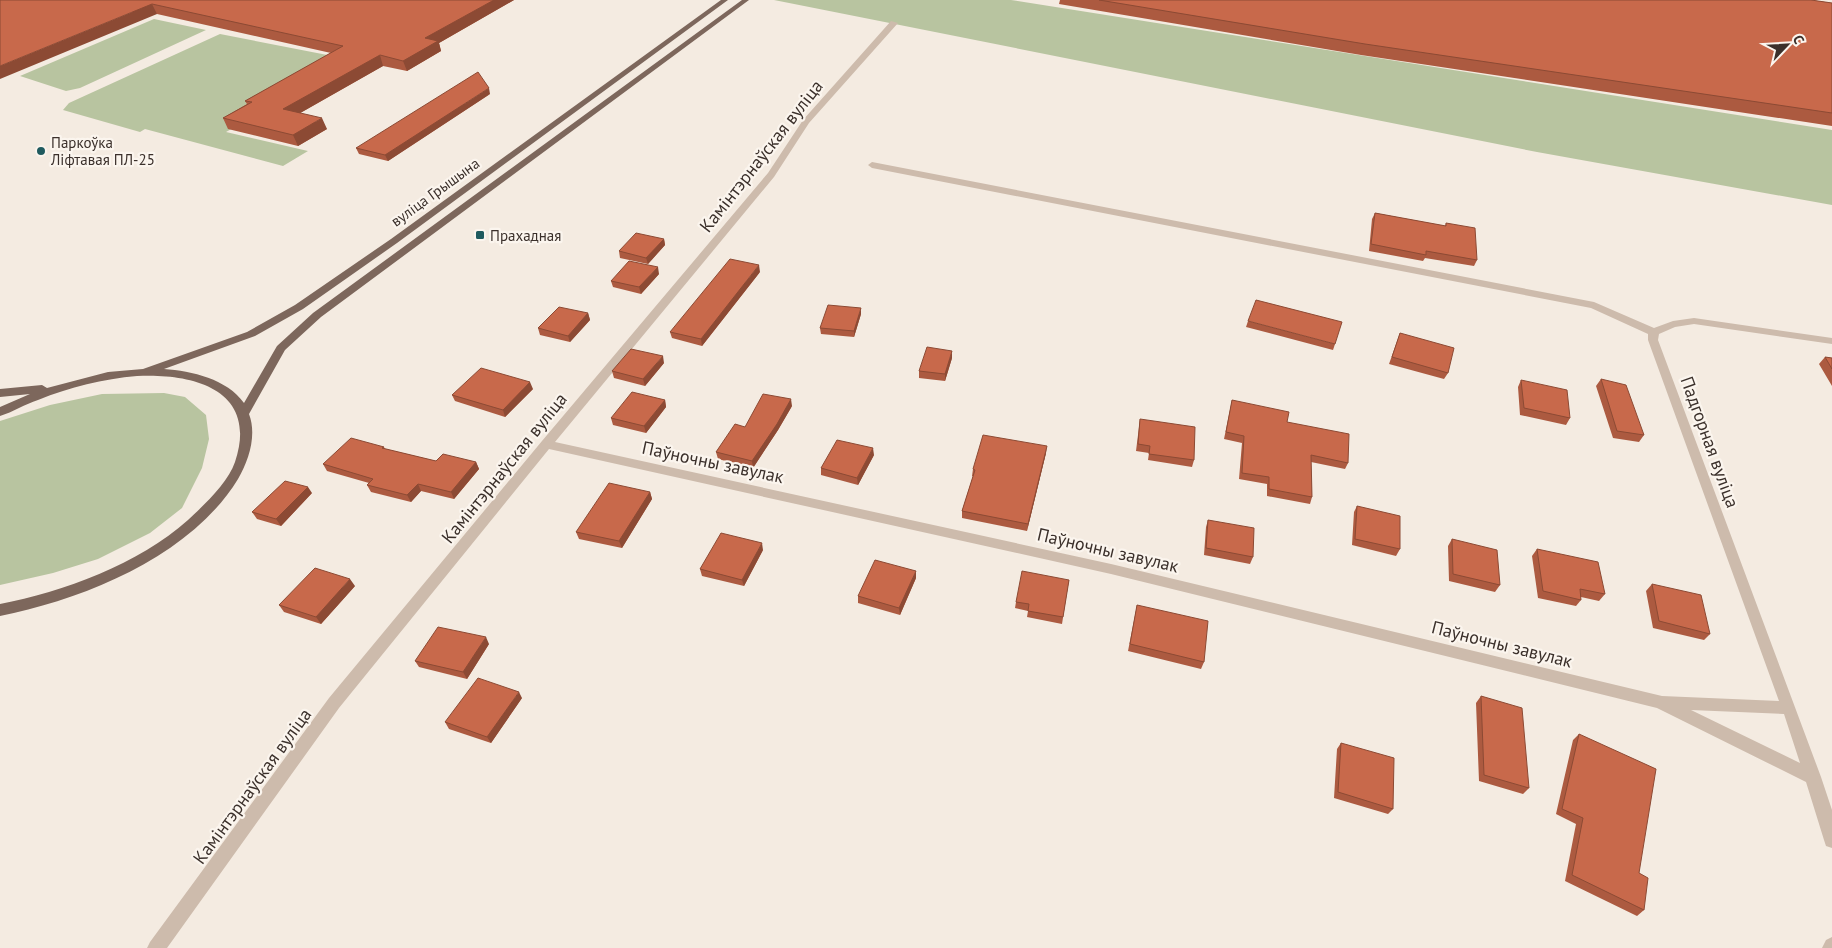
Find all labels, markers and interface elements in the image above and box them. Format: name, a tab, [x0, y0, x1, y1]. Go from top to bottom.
north arrow	[1762, 20, 1812, 70]
text: С	[1789, 32, 1809, 47]
street label: Камінтэрнаўская вуліца	[694, 75, 828, 237]
place label: Паркоўка Ліфтавая ПЛ-25	[50, 133, 155, 169]
marker: Паркоўка Ліфтавая ПЛ-25	[35, 145, 47, 157]
street label: вуліца Грышына	[387, 153, 483, 231]
place label: Прахадная	[490, 226, 561, 245]
marker: Прахадная	[474, 229, 486, 241]
street label: Падгорная вуліца	[1676, 373, 1744, 511]
street label: Камінтэрнаўская вуліца	[436, 388, 572, 548]
street label: Паўночны завулак	[640, 436, 786, 488]
street label: Паўночны завулак	[1035, 523, 1181, 578]
street label: Паўночны завулак	[1429, 615, 1575, 673]
street label: Камінтэрнаўская вуліца	[188, 704, 316, 868]

